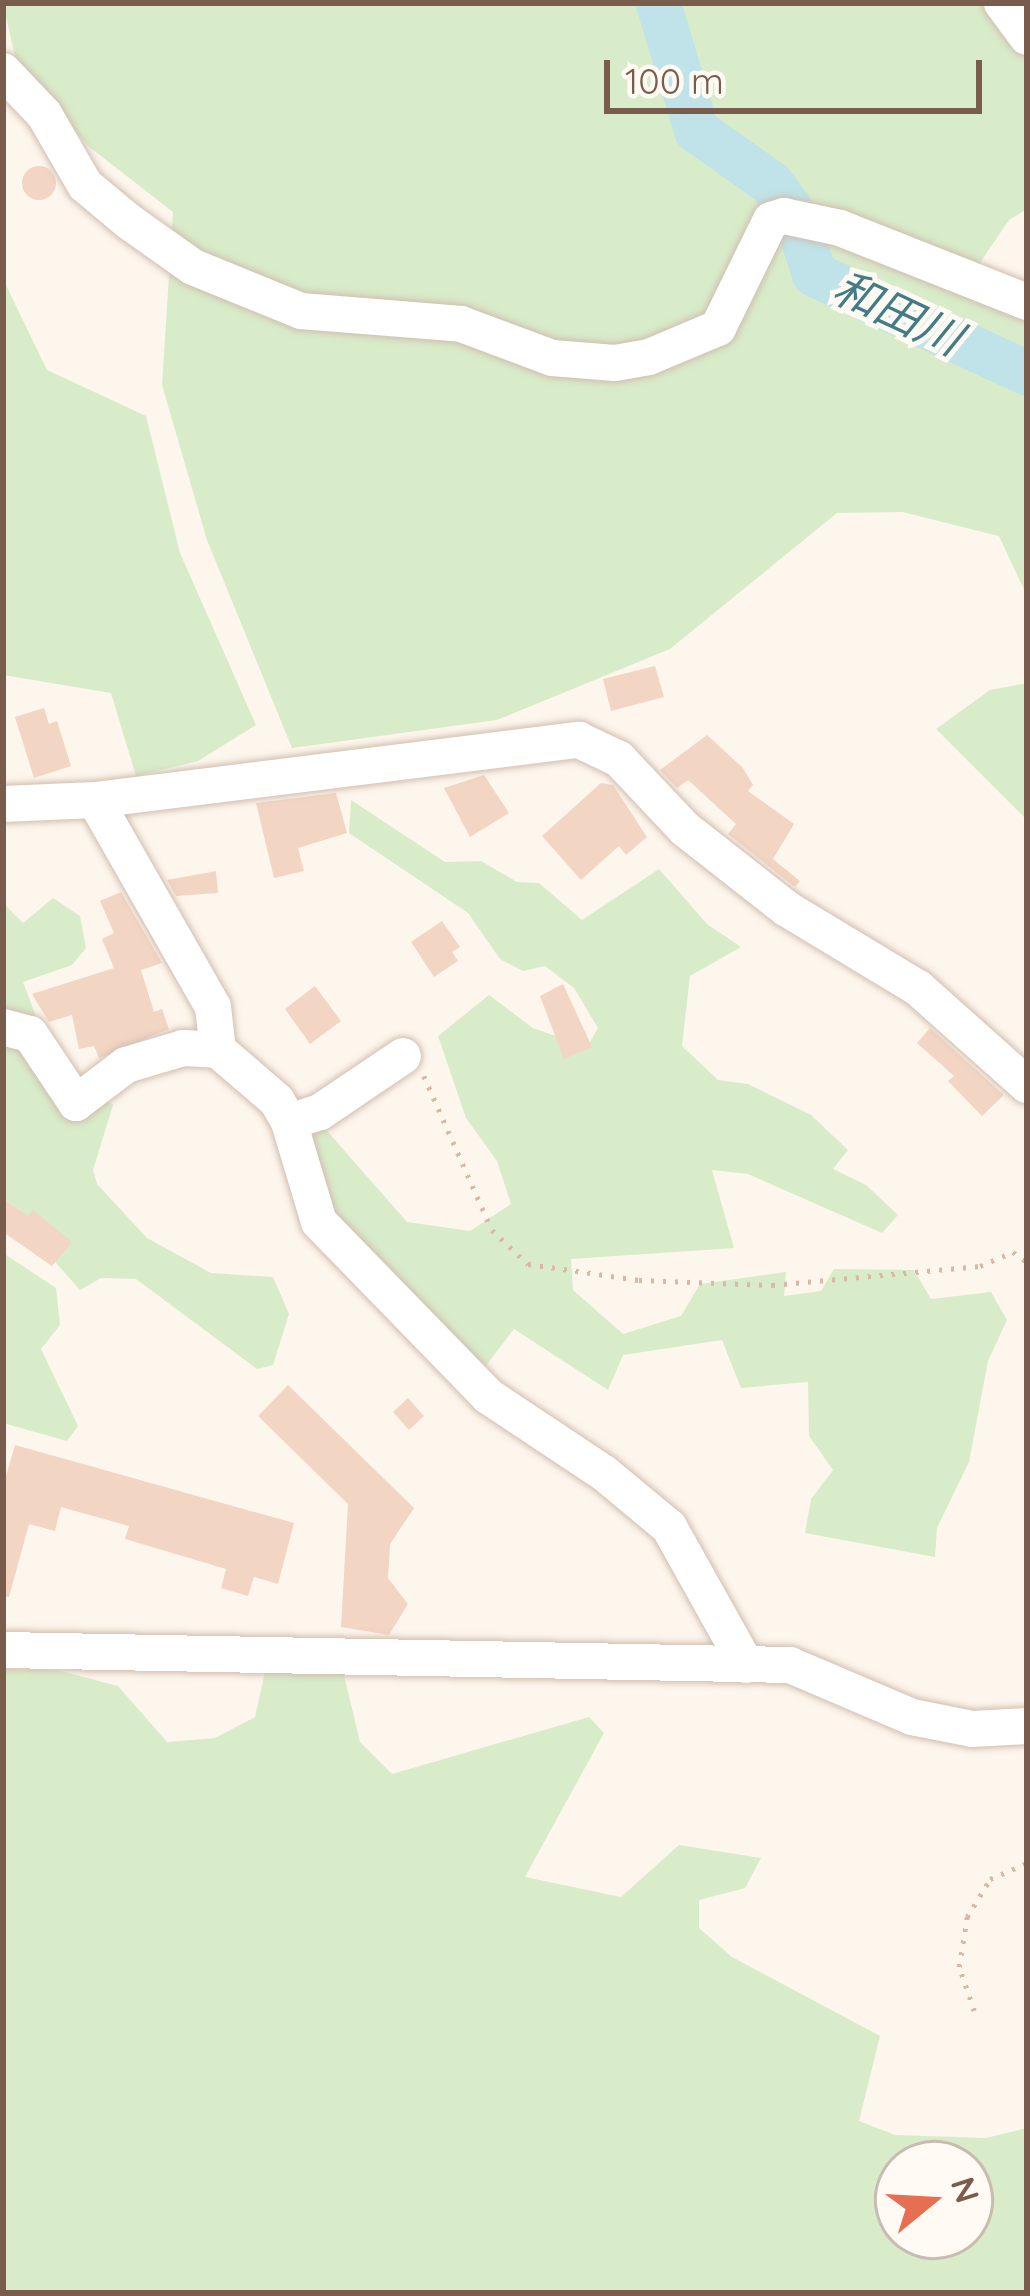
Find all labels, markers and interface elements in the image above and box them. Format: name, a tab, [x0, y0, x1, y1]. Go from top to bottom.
scale bar	[610, 36, 988, 110]
text: 100 m	[625, 58, 724, 103]
water label: 和田川	[825, 260, 971, 366]
north arrow	[874, 2140, 994, 2260]
text: N	[943, 2172, 989, 2208]

